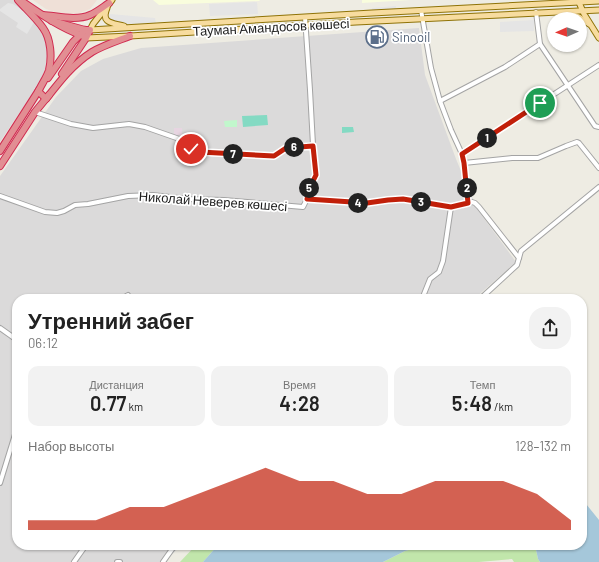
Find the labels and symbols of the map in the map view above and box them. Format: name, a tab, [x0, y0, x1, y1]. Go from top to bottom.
north arrow	[547, 12, 587, 52]
street label: Тауман Амандосов көшесі	[192, 15, 350, 39]
fuel station icon: Sinooil	[364, 24, 390, 50]
place label: Sinooil	[392, 29, 430, 45]
pin	[523, 86, 557, 120]
pin: 1	[477, 128, 497, 148]
pin	[174, 132, 208, 166]
pin: 6	[284, 137, 304, 157]
pin: 7	[223, 144, 243, 164]
pin: 5	[299, 178, 319, 198]
pin: 2	[457, 178, 477, 198]
street label: Николай Неверев көшесі	[138, 188, 288, 214]
pin: 3	[411, 192, 431, 212]
pin: 4	[348, 193, 368, 213]

